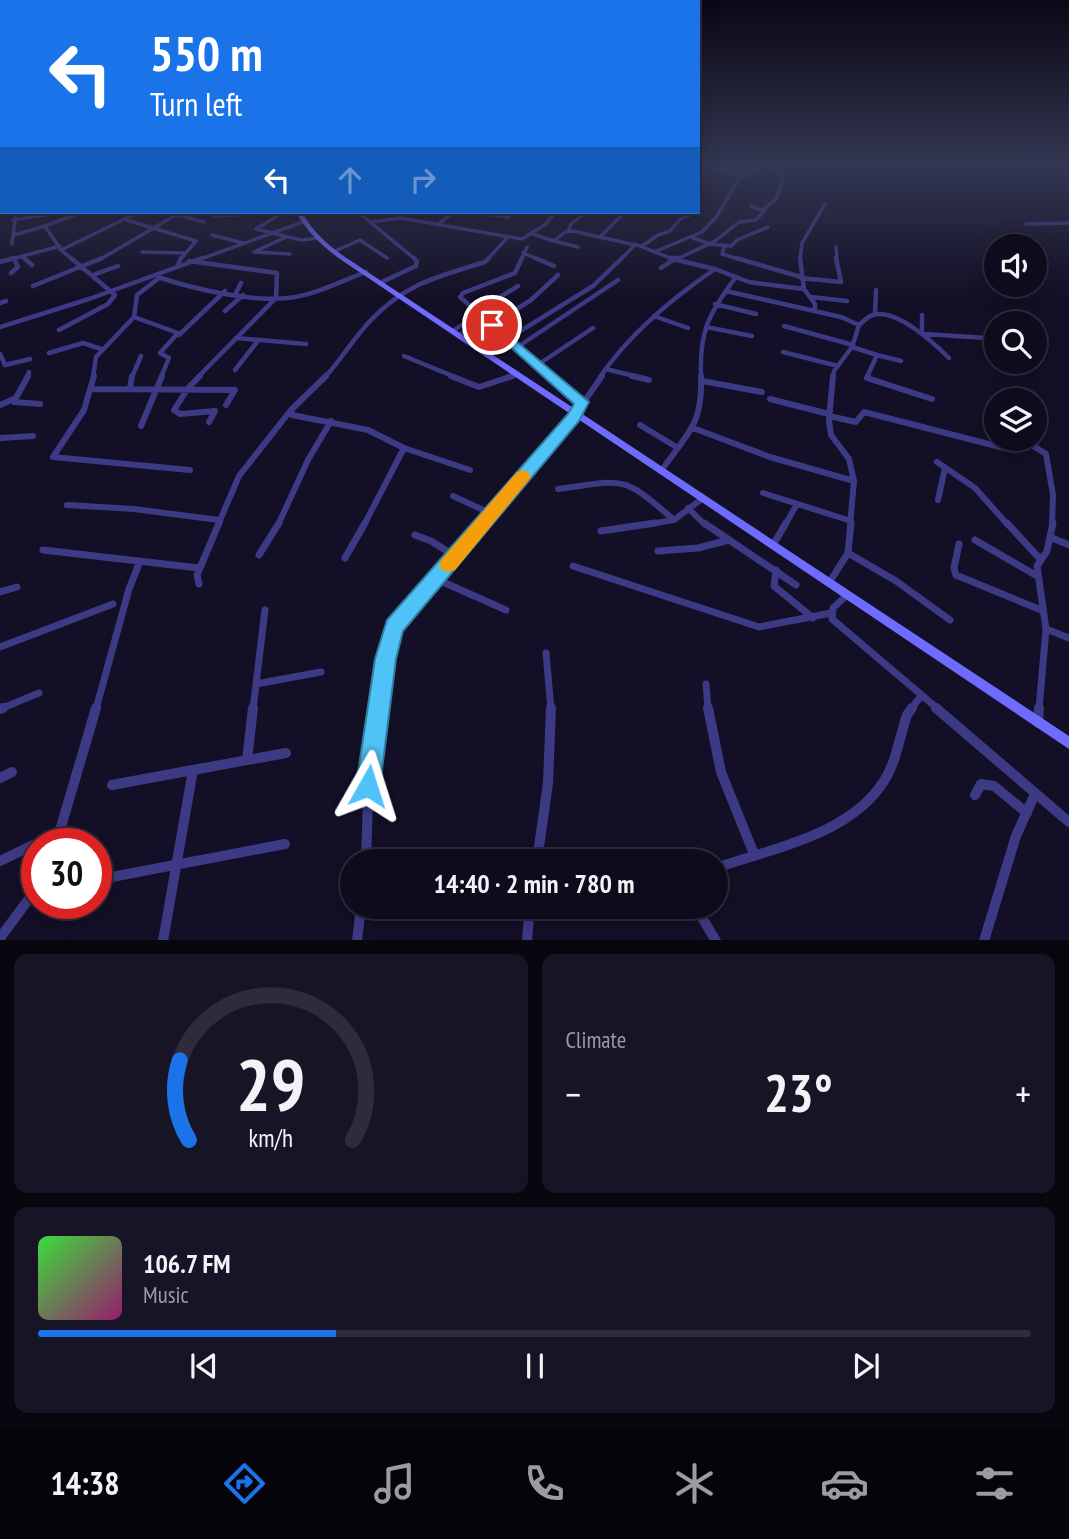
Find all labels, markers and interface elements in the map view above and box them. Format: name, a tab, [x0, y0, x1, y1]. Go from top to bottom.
text: 550 m	[150, 21, 263, 85]
icon: left	[35, 28, 126, 119]
text: Turn left	[150, 83, 242, 125]
icon: left	[258, 161, 296, 199]
icon: ahead	[331, 161, 369, 199]
icon: right	[404, 161, 442, 199]
map controls	[984, 234, 1047, 451]
button: sound	[984, 234, 1047, 297]
pin	[462, 295, 522, 355]
icon: arrive	[473, 306, 511, 344]
button: search	[984, 311, 1047, 374]
button: layers	[984, 388, 1047, 451]
position arrow	[331, 749, 405, 823]
speed limit sign: 30	[21, 828, 112, 919]
text: 14:40 · 2 min · 780 m	[434, 867, 634, 900]
text: Climate	[566, 1025, 626, 1054]
text: 29	[236, 1036, 306, 1130]
text: 23°	[764, 1059, 833, 1126]
text: −	[566, 1069, 581, 1118]
text: +	[1015, 1069, 1031, 1118]
text: km/h	[249, 1121, 293, 1153]
text: 106.7 FM	[143, 1247, 231, 1280]
text: Music	[143, 1280, 189, 1309]
icon: previous	[185, 1347, 223, 1385]
icon: pause	[516, 1347, 554, 1385]
icon: next	[847, 1347, 885, 1385]
icon: directions	[220, 1459, 269, 1508]
icon: music	[370, 1459, 419, 1508]
icon: phone	[520, 1459, 569, 1508]
icon: climate	[670, 1459, 719, 1508]
icon: car	[820, 1459, 869, 1508]
icon: filters	[970, 1459, 1019, 1508]
text: 14:38	[50, 1462, 120, 1504]

